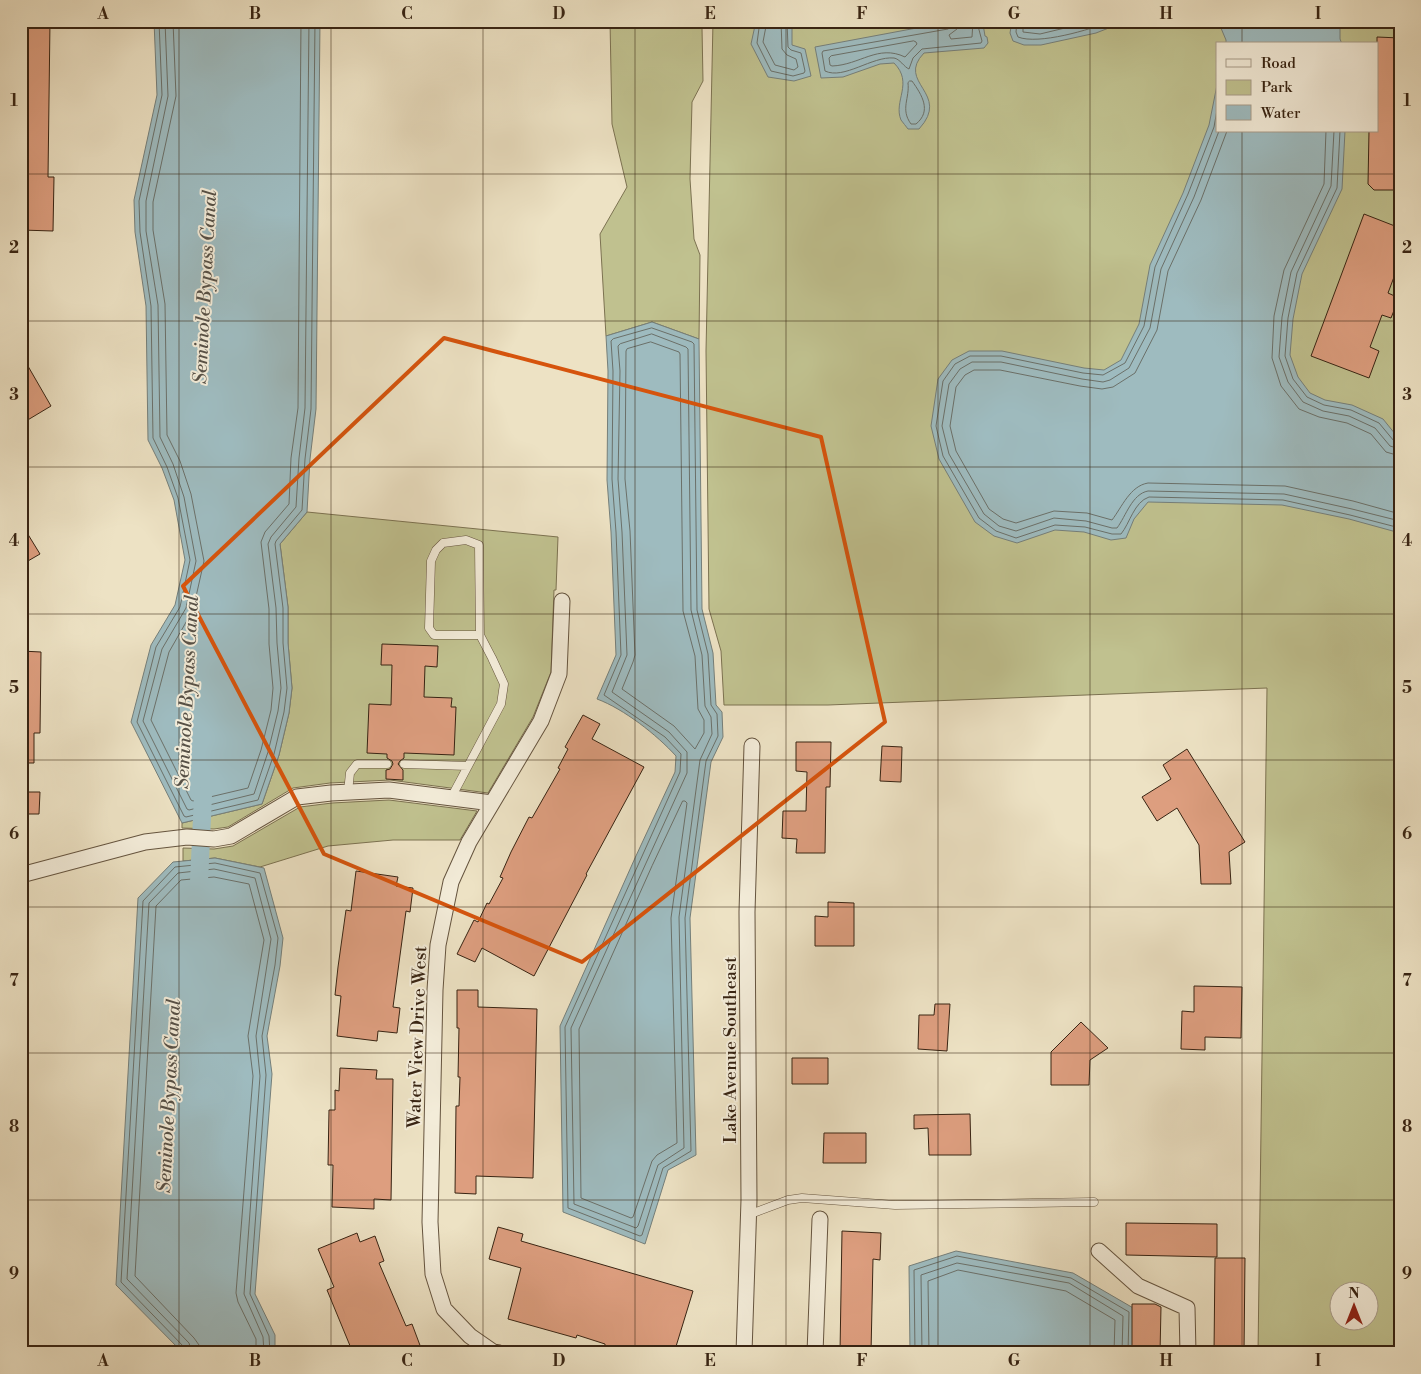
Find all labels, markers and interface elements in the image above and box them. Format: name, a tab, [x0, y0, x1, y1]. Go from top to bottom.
text: A	[96, 4, 109, 24]
text: B	[249, 4, 261, 24]
text: C	[401, 4, 413, 24]
text: D	[553, 4, 566, 24]
text: E	[704, 4, 716, 24]
text: F	[856, 4, 868, 24]
text: G	[1008, 4, 1021, 24]
text: H	[1159, 4, 1173, 24]
text: I	[1315, 4, 1321, 24]
legend	[1216, 42, 1378, 132]
text: Road	[1261, 54, 1296, 73]
text: Park	[1261, 78, 1293, 97]
text: 1	[10, 91, 18, 111]
text: 1	[1403, 91, 1411, 111]
text: Water	[1260, 104, 1301, 123]
water label: Seminole Bypass Canal	[188, 189, 222, 385]
text: 2	[9, 238, 19, 258]
text: 2	[1402, 238, 1412, 258]
text: 3	[9, 385, 19, 405]
text: 3	[1402, 385, 1412, 405]
text: 4	[9, 531, 20, 551]
text: 4	[1402, 531, 1413, 551]
water label: Seminole Bypass Canal	[170, 594, 204, 790]
text: 5	[9, 678, 19, 698]
text: 5	[1402, 678, 1412, 698]
text: 6	[9, 824, 19, 844]
text: 6	[1402, 824, 1412, 844]
street label: Water View Drive West	[403, 945, 432, 1129]
street label: Lake Avenue Southeast	[719, 956, 742, 1143]
text: 7	[9, 971, 19, 991]
text: 7	[1402, 971, 1412, 991]
water label: Seminole Bypass Canal	[152, 998, 186, 1194]
text: 8	[9, 1117, 19, 1137]
text: 8	[1402, 1117, 1412, 1137]
text: 9	[9, 1264, 19, 1284]
text: 9	[1402, 1264, 1412, 1284]
north arrow	[1328, 1282, 1378, 1332]
text: N	[1348, 1285, 1360, 1303]
text: A	[96, 1351, 109, 1371]
text: B	[249, 1351, 261, 1371]
text: C	[401, 1351, 413, 1371]
text: D	[553, 1351, 566, 1371]
text: E	[704, 1351, 716, 1371]
text: F	[856, 1351, 868, 1371]
text: G	[1008, 1351, 1021, 1371]
text: H	[1159, 1351, 1173, 1371]
text: I	[1315, 1351, 1321, 1371]

